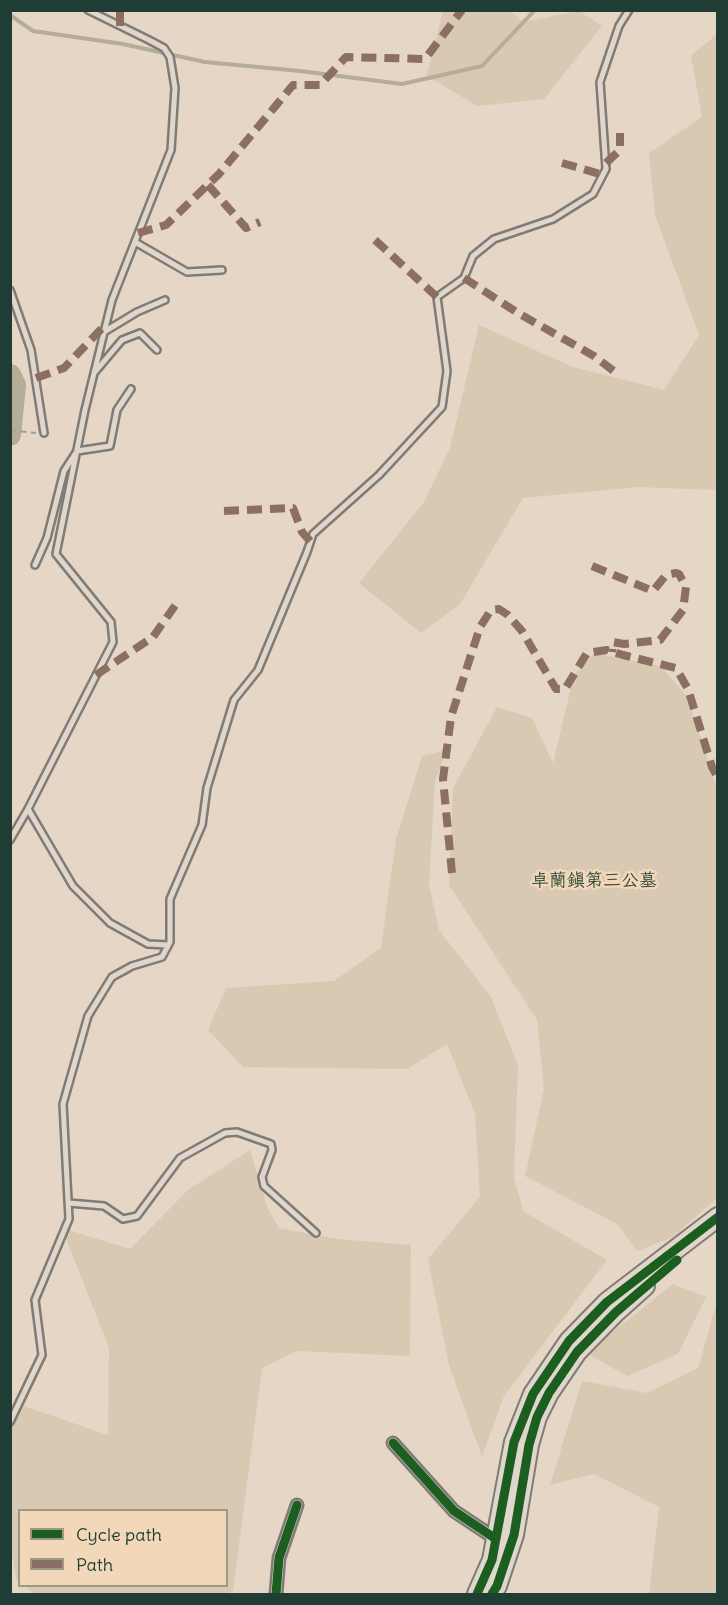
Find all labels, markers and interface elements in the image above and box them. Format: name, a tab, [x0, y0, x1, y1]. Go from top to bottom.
park label: 卓蘭鎮第三公墓	[531, 870, 657, 892]
legend	[18, 1509, 228, 1587]
text: Cycle path	[76, 1523, 162, 1546]
text: Path	[76, 1553, 113, 1576]

